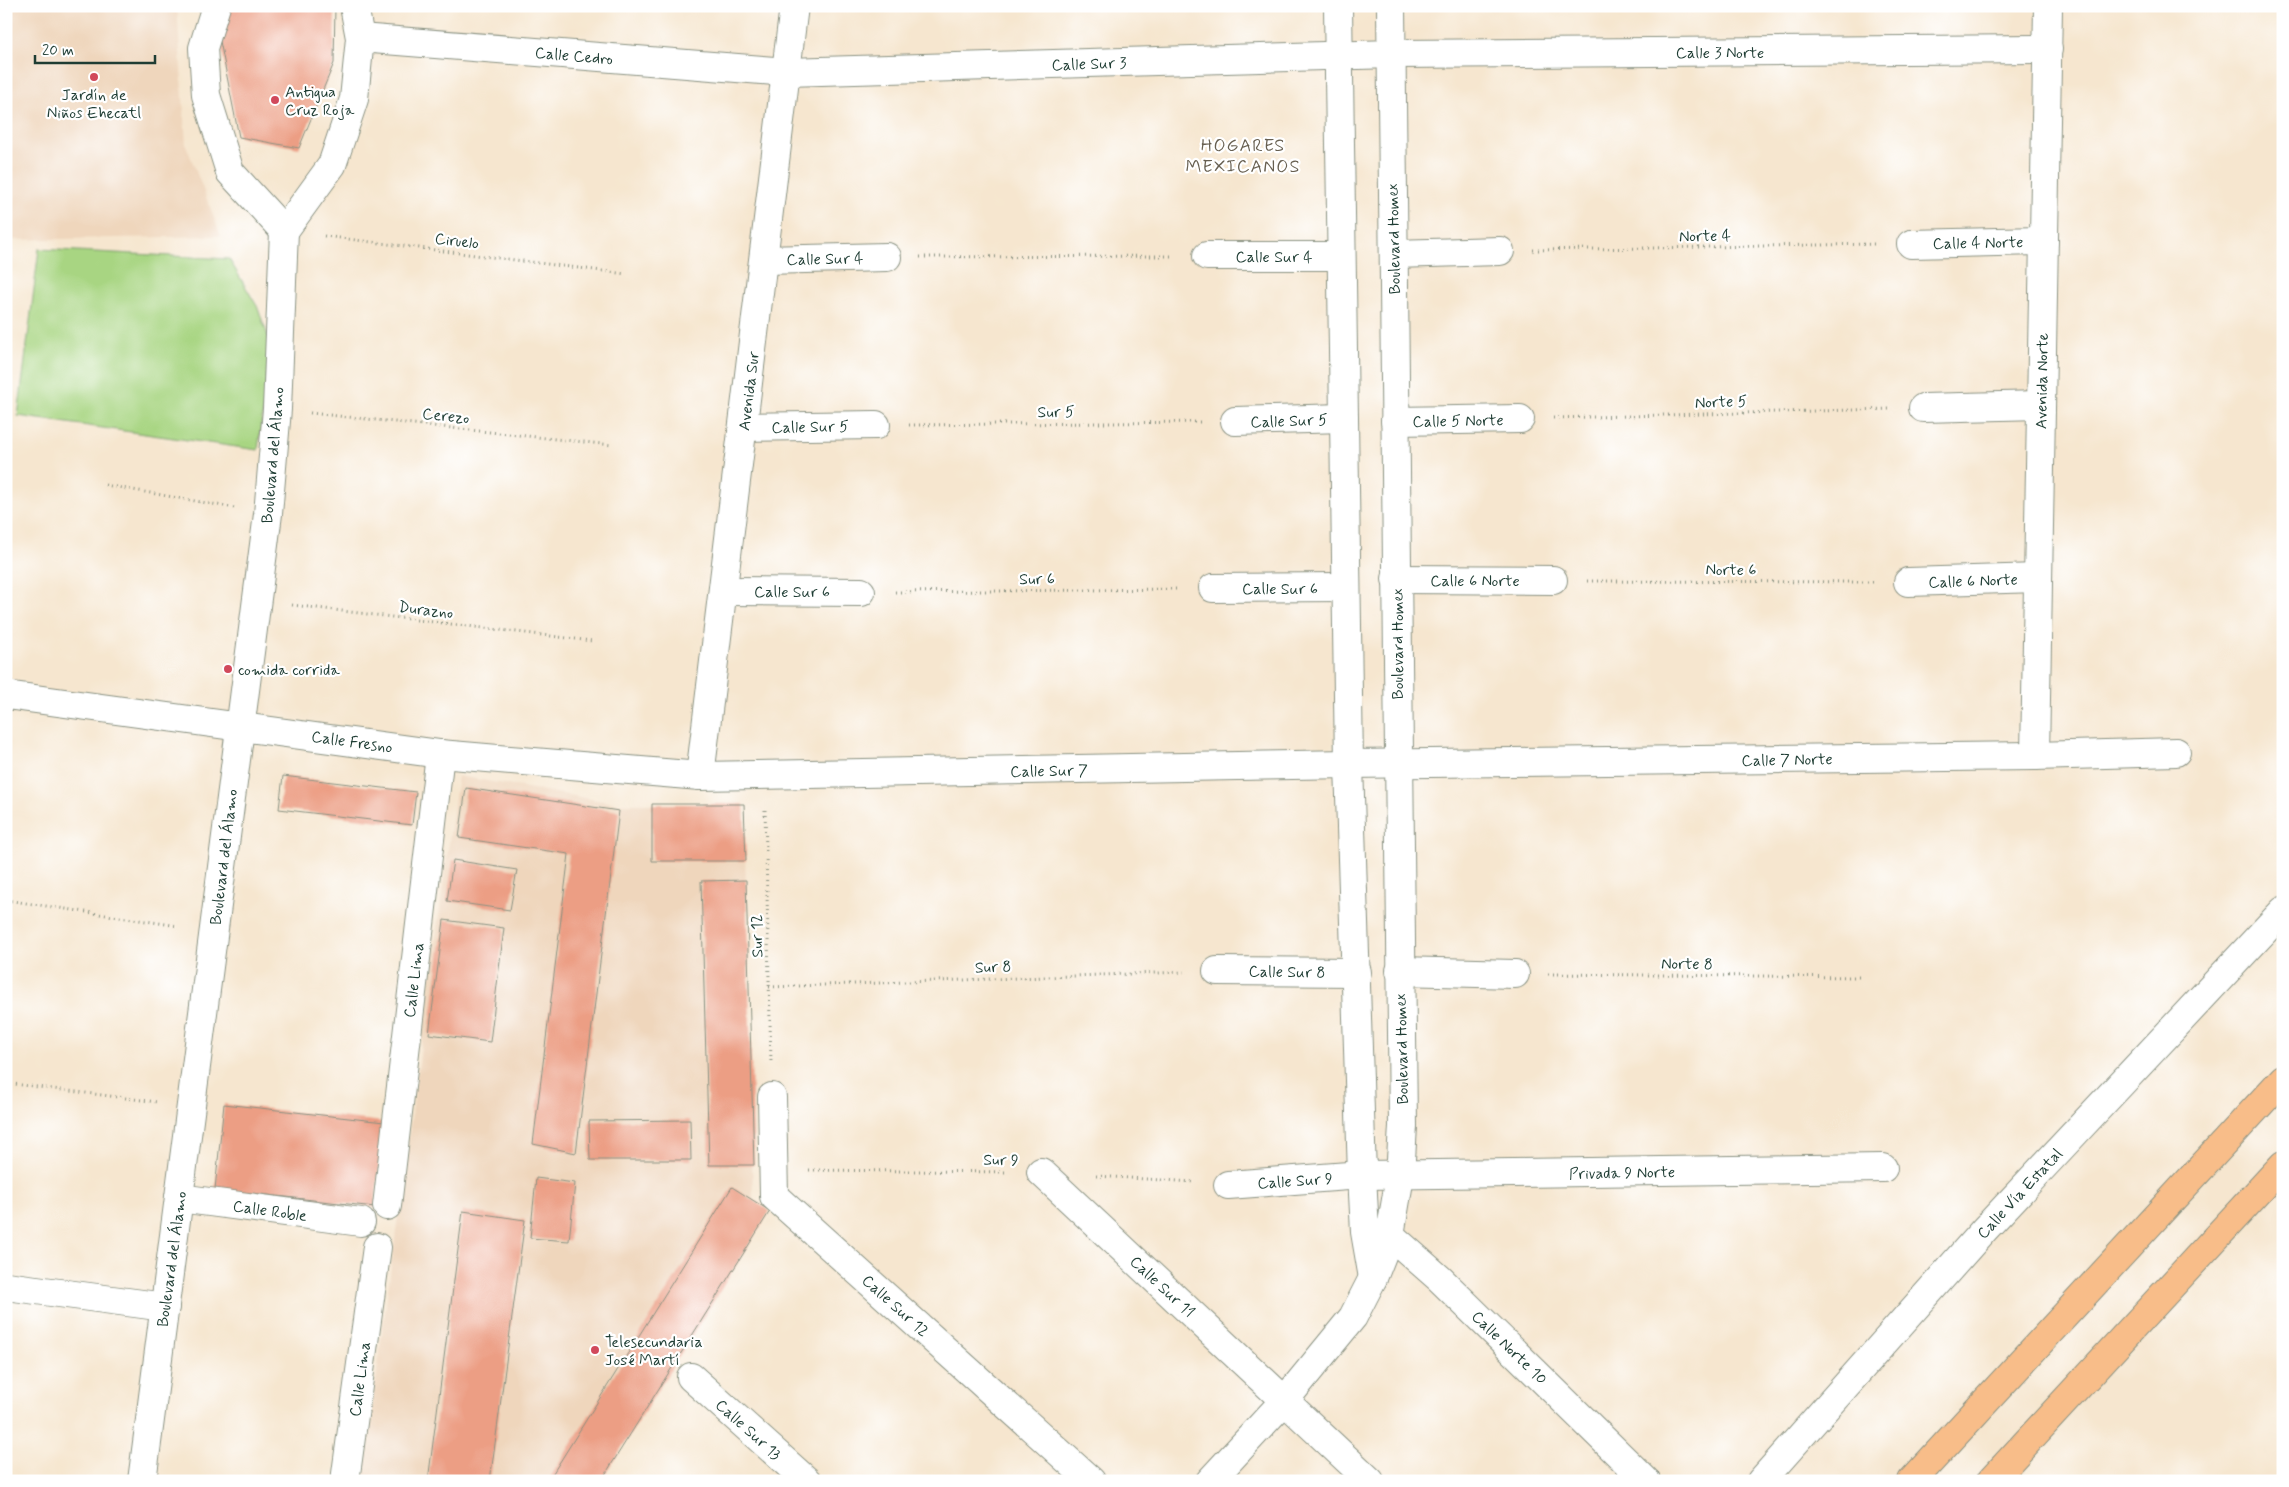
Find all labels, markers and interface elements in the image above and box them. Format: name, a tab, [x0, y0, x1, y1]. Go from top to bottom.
scale bar	[35, 32, 155, 64]
text: 20 m	[42, 41, 74, 61]
street label: Calle Cedro	[534, 43, 614, 70]
street label: Calle 3 Norte	[1676, 43, 1764, 64]
street label: Calle Sur 3	[1051, 53, 1127, 76]
marker: Jardín de Niños Ehecatl	[88, 71, 100, 83]
place label: Antigua Cruz Roja	[285, 82, 355, 121]
place label: Jardín de Niños Ehecatl	[47, 85, 141, 124]
marker: Antigua Cruz Roja	[269, 94, 281, 106]
district label: HOGARES MEXICANOS	[1186, 134, 1300, 179]
street label: Boulevard Homex	[1383, 183, 1406, 295]
street label: Norte 4	[1679, 226, 1731, 247]
street label: Ciruelo	[433, 228, 480, 255]
street label: Calle 4 Norte	[1932, 232, 2024, 255]
street label: Calle Sur 4	[1235, 247, 1313, 268]
street label: Calle Sur 4	[786, 248, 864, 271]
street label: Avenida Norte	[2031, 332, 2054, 429]
street label: Avenida Sur	[734, 350, 765, 432]
street label: Boulevard del Álamo	[257, 386, 290, 524]
street label: Norte 5	[1695, 391, 1748, 414]
street label: Sur 5	[1037, 402, 1075, 423]
street label: Cerezo	[421, 404, 471, 429]
street label: Calle Sur 5	[1250, 410, 1328, 433]
street label: Calle 5 Norte	[1412, 410, 1504, 433]
street label: Calle Sur 5	[771, 416, 849, 439]
street label: Norte 6	[1706, 560, 1756, 581]
street label: Sur 6	[1019, 569, 1055, 590]
street label: Calle 6 Norte	[1928, 569, 2018, 594]
street label: Calle 6 Norte	[1430, 571, 1520, 592]
street label: Calle Sur 6	[1242, 579, 1318, 600]
street label: Calle Sur 6	[754, 582, 830, 603]
street label: Boulevard Homex	[1388, 589, 1409, 699]
street label: Durazno	[397, 597, 454, 624]
place label: comida corrida	[238, 660, 340, 681]
marker: comida corrida	[222, 663, 234, 675]
street label: Calle Fresno	[310, 726, 394, 759]
street label: Calle 7 Norte	[1741, 749, 1833, 772]
street label: Calle Sur 7	[1010, 760, 1088, 783]
street label: Boulevard del Álamo	[206, 788, 243, 926]
street label: Sur 12	[747, 914, 768, 958]
street label: Calle Lima	[399, 941, 430, 1019]
street label: Norte 8	[1661, 954, 1713, 975]
street label: Sur 8	[974, 956, 1012, 979]
street label: Calle Sur 8	[1248, 961, 1326, 984]
street label: Boulevard Homex	[1391, 993, 1414, 1105]
street label: Calle Vía Estatal	[1973, 1144, 2068, 1244]
street label: Sur 9	[983, 1150, 1019, 1171]
street label: Privada 9 Norte	[1569, 1162, 1675, 1185]
street label: Calle Sur 9	[1257, 1168, 1334, 1195]
street label: Boulevard del Álamo	[153, 1190, 192, 1328]
street label: Calle Roble	[231, 1196, 308, 1227]
street label: Calle Sur 11	[1125, 1252, 1199, 1323]
street label: Calle Sur 12	[857, 1270, 933, 1342]
street label: Calle Norte 10	[1467, 1307, 1551, 1390]
place label: Telesecundaria José Martí	[605, 1332, 703, 1371]
street label: Calle Lima	[345, 1340, 376, 1418]
marker: Telesecundaria José Martí	[589, 1344, 601, 1356]
street label: Calle Sur 13	[711, 1395, 786, 1465]

